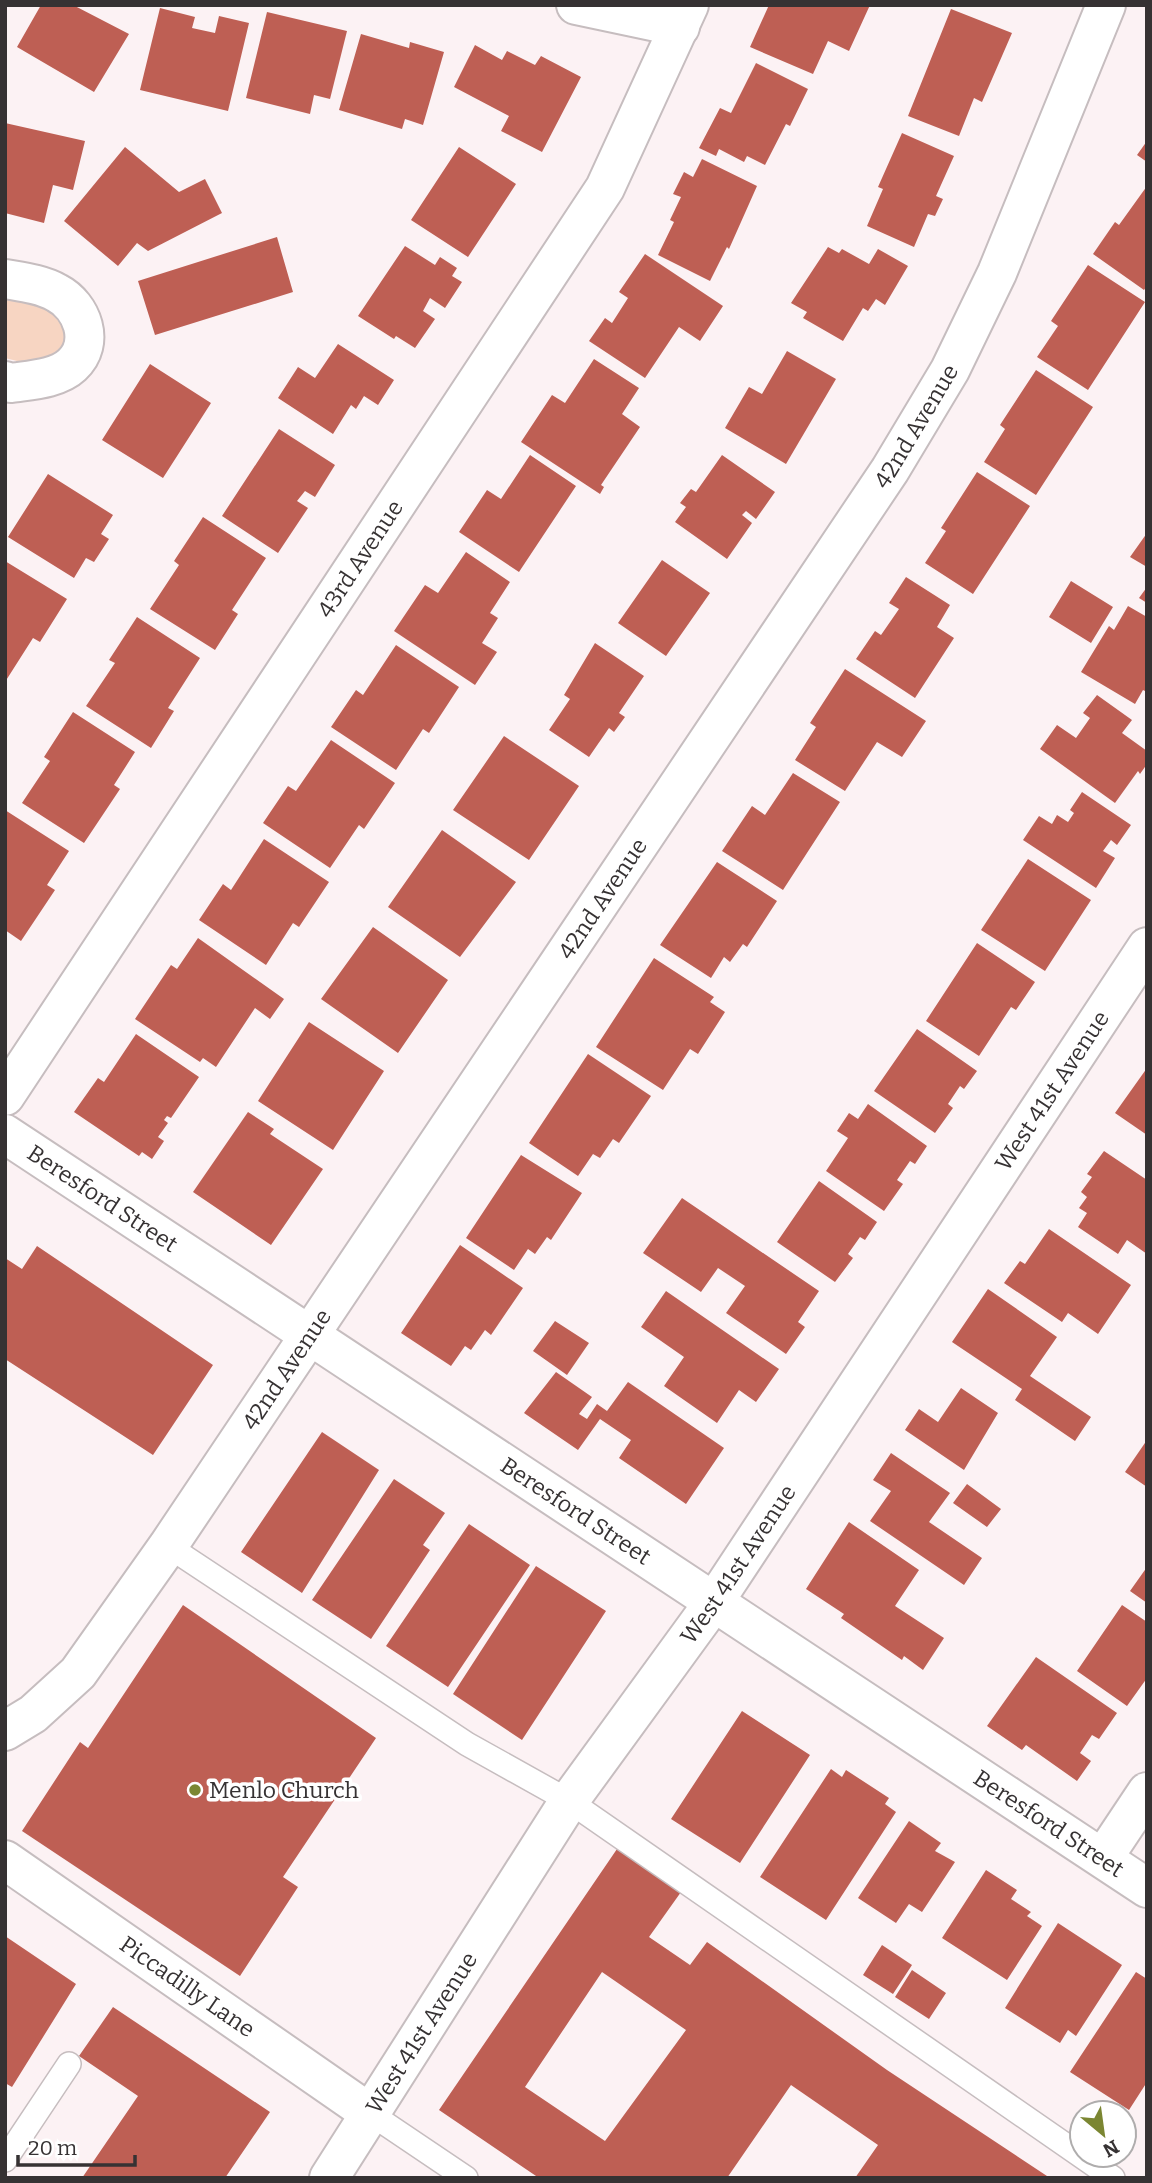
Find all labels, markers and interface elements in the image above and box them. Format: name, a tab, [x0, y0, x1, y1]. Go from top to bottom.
street label: 42nd Avenue	[868, 359, 964, 494]
street label: 43rd Avenue	[311, 495, 409, 623]
street label: 42nd Avenue	[552, 833, 653, 964]
street label: West 41st Avenue	[989, 1005, 1115, 1176]
street label: Beresford Street	[22, 1139, 183, 1258]
street label: 42nd Avenue	[236, 1304, 337, 1435]
street label: Beresford Street	[495, 1451, 656, 1571]
street label: West 41st Avenue	[674, 1479, 802, 1649]
street label: Beresford Street	[969, 1764, 1129, 1883]
place label: Menlo Church	[209, 1776, 359, 1804]
marker: Menlo Church	[187, 1782, 203, 1798]
street label: Piccadilly Lane	[114, 1930, 260, 2043]
street label: West 41st Avenue	[360, 1947, 483, 2119]
north arrow	[1068, 2099, 1138, 2169]
scale bar	[18, 2124, 135, 2168]
text: 20 m	[28, 2135, 77, 2161]
text: N	[1099, 2135, 1123, 2162]

